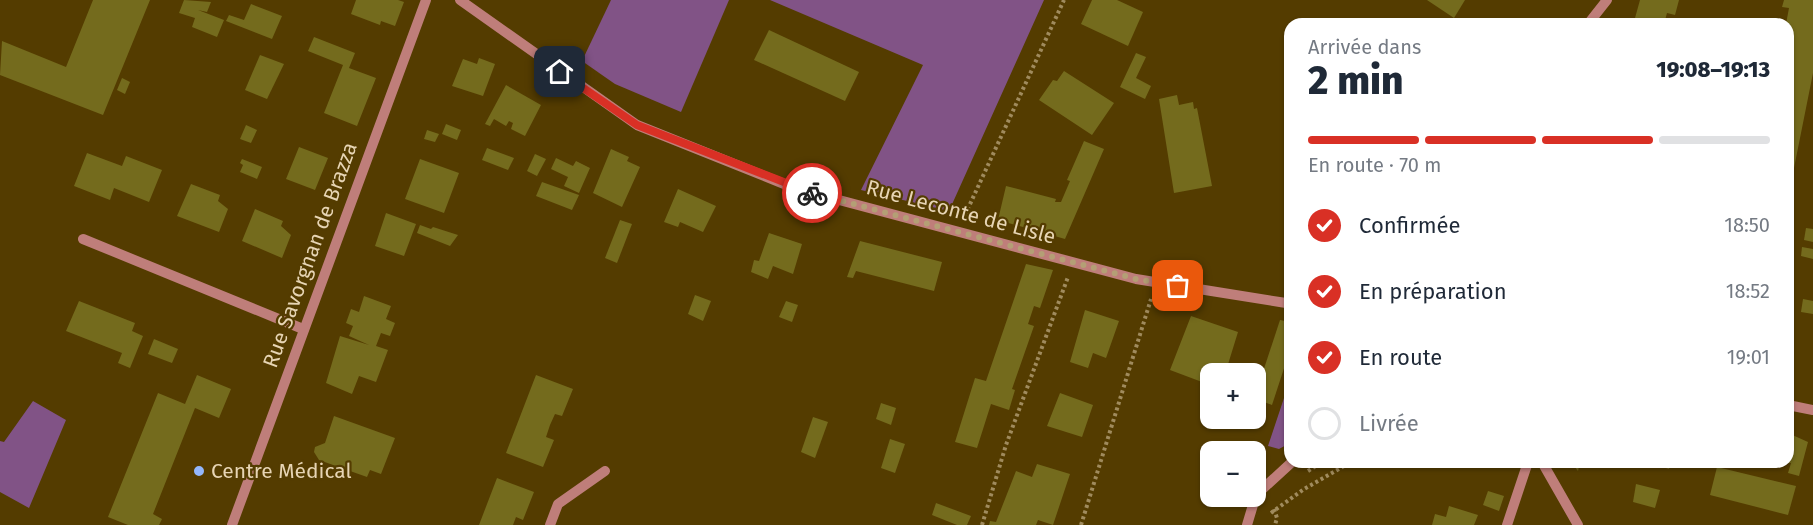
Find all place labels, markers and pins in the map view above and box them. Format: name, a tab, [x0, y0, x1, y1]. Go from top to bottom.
pin	[534, 46, 585, 97]
pin	[1152, 260, 1203, 311]
place label: Centre Médical	[211, 458, 352, 484]
marker: Centre Médical	[192, 464, 206, 478]

